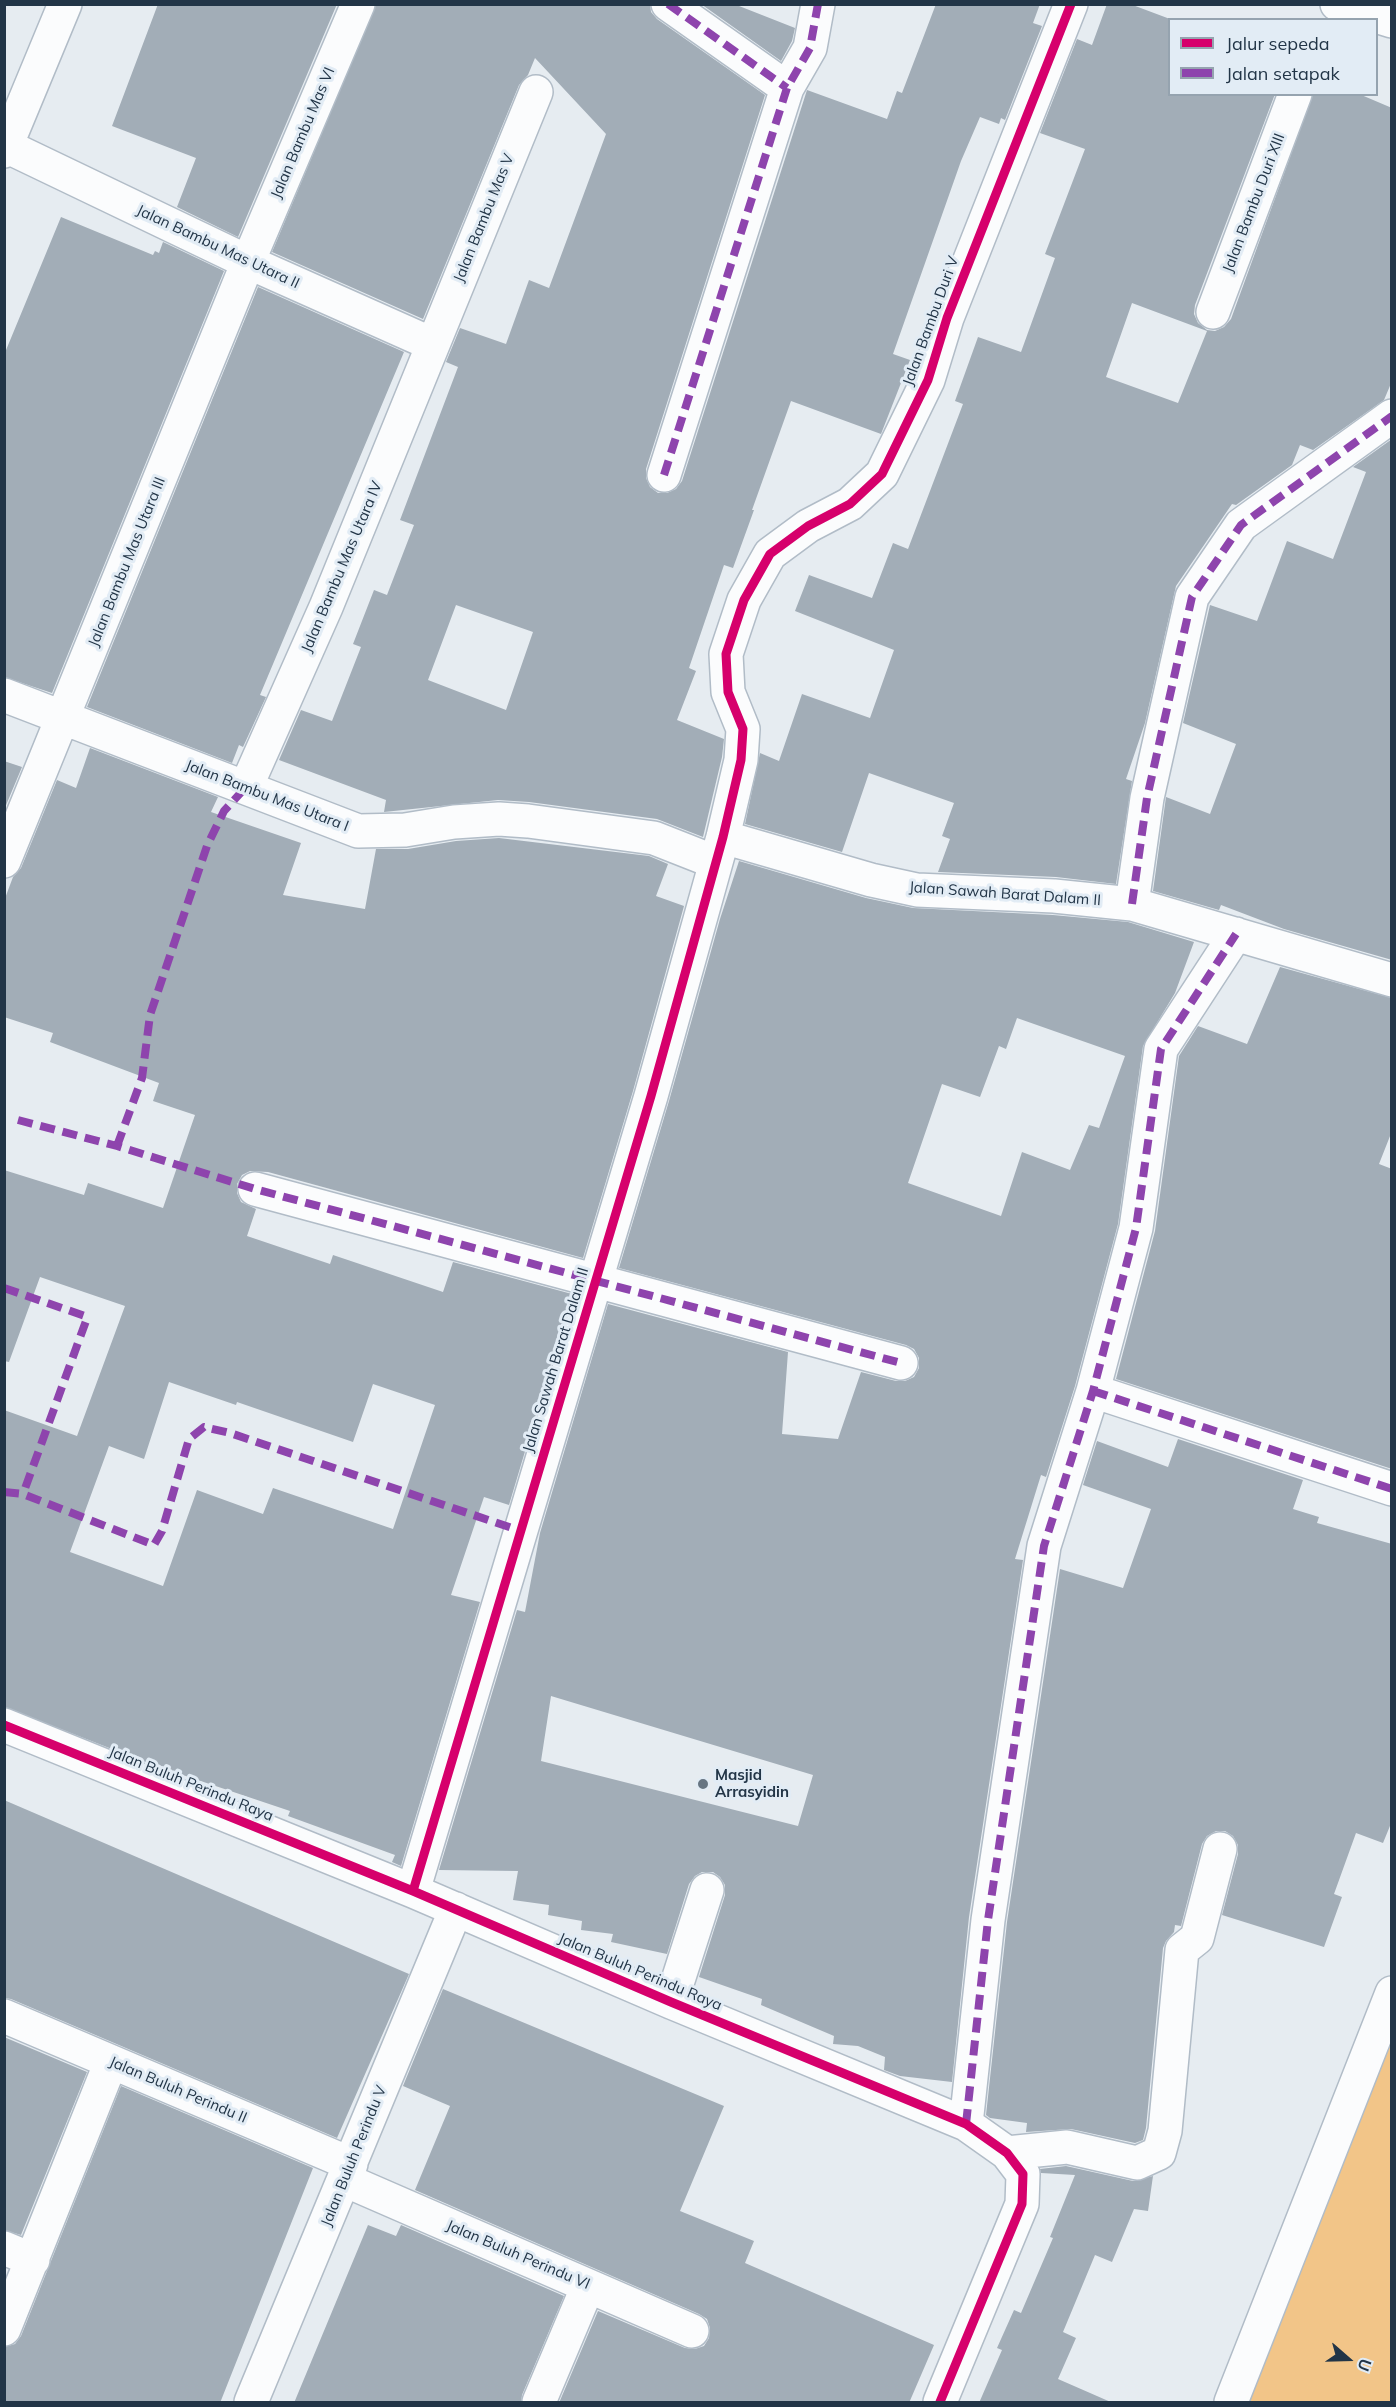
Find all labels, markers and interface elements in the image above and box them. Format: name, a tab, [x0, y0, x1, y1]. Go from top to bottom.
legend	[1168, 18, 1378, 96]
text: Jalur sepeda	[1226, 32, 1330, 55]
text: Jalan setapak	[1226, 62, 1340, 85]
street label: Jalan Bambu Mas VI	[267, 65, 339, 201]
street label: Jalan Bambu Duri XIII	[1219, 131, 1289, 275]
street label: Jalan Bambu Mas V	[450, 151, 518, 285]
street label: Jalan Bambu Mas Utara II	[134, 201, 302, 293]
street label: Jalan Bambu Duri V	[899, 254, 963, 388]
street label: Jalan Bambu Mas Utara III	[85, 474, 169, 650]
street label: Jalan Bambu Mas Utara IV	[298, 479, 386, 655]
street label: Jalan Bambu Mas Utara I	[183, 756, 351, 836]
street label: Jalan Sawah Barat Dalam II	[908, 878, 1102, 910]
street label: Jalan Sawah Barat Dalam II	[519, 1265, 593, 1455]
street label: Jalan Buluh Perindu Raya	[106, 1743, 276, 1825]
place label: Masjid Arrasyidin	[715, 1766, 789, 1801]
marker: Masjid Arrasyidin	[696, 1777, 710, 1791]
street label: Jalan Buluh Perindu Raya	[555, 1929, 725, 2015]
street label: Jalan Buluh Perindu II	[106, 2053, 250, 2127]
street label: Jalan Buluh Perindu V	[317, 2083, 391, 2229]
street label: Jalan Buluh Perindu VI	[443, 2217, 593, 2293]
north arrow	[1318, 2329, 1378, 2389]
text: U	[1353, 2356, 1376, 2374]

